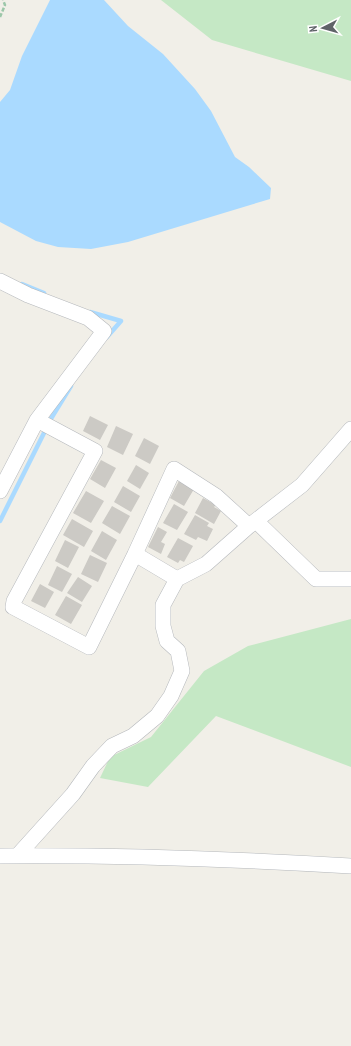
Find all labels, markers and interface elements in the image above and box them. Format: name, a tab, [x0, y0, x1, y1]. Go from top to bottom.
north arrow	[303, 8, 343, 48]
text: N	[306, 25, 320, 33]

